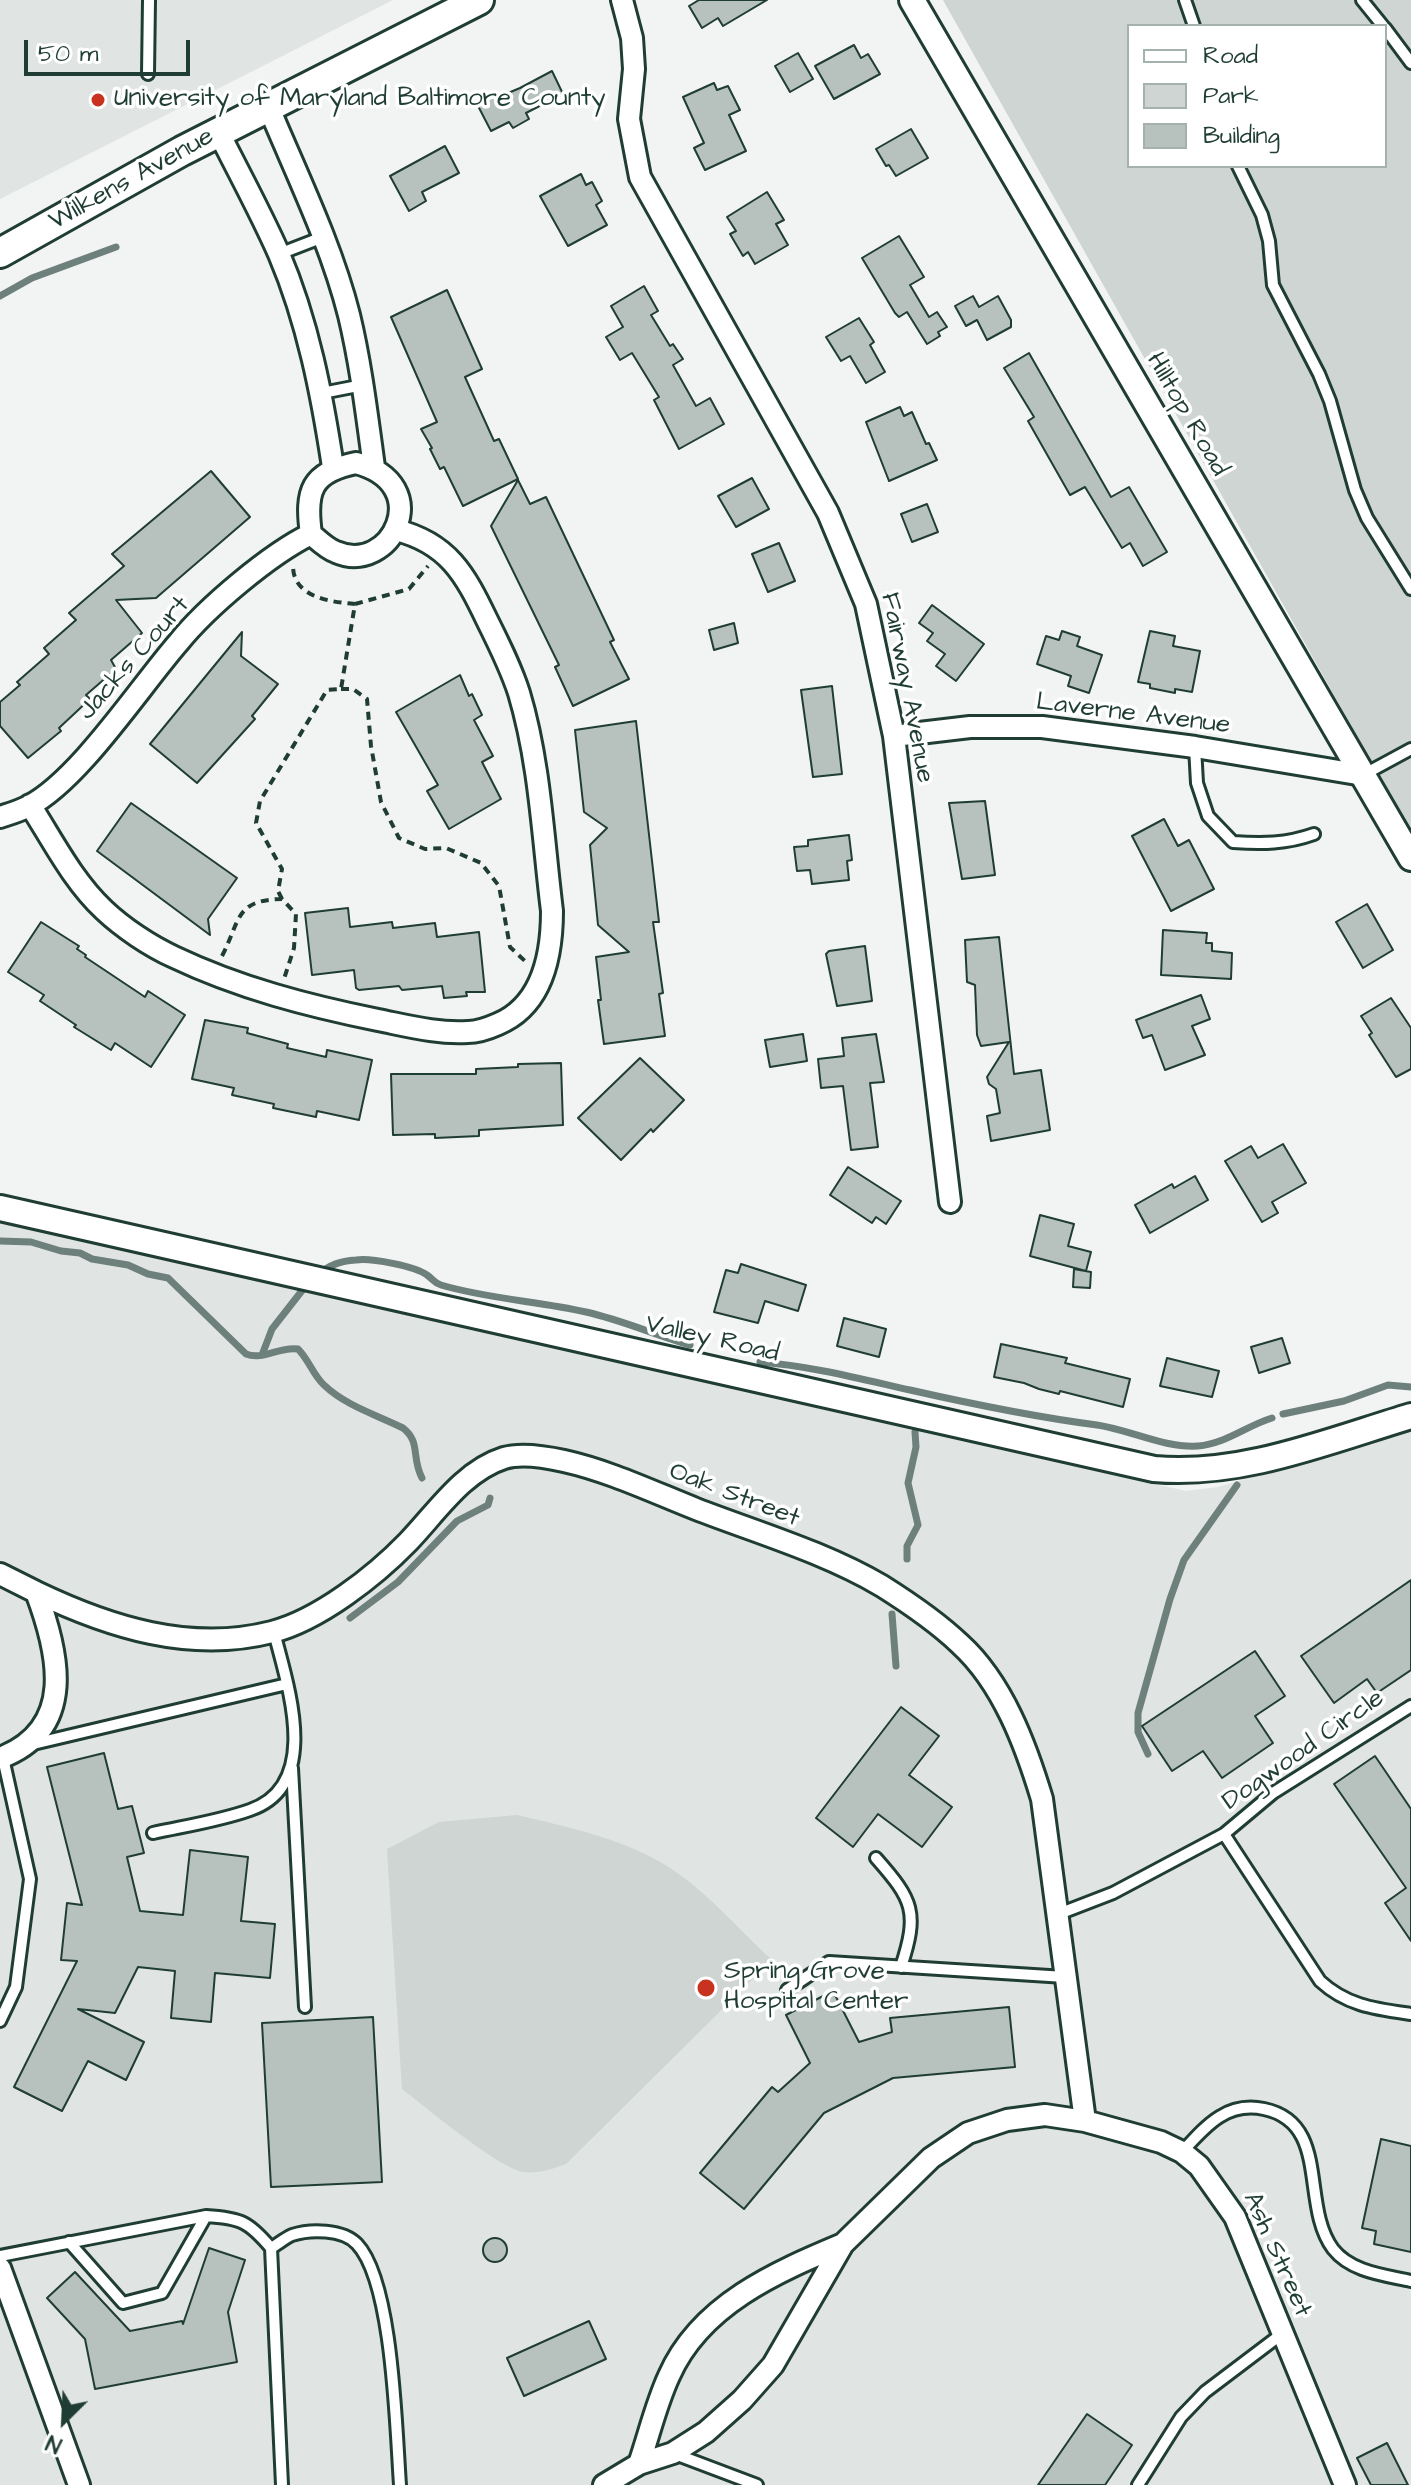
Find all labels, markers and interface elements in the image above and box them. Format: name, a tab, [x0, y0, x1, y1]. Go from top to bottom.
scale bar	[28, 24, 194, 74]
legend	[1127, 24, 1387, 168]
text: 50 m	[38, 37, 98, 71]
text: Road	[1203, 39, 1258, 73]
text: Park	[1203, 79, 1259, 113]
place label: University of Maryland Baltimore County	[114, 84, 605, 116]
marker: University of Maryland Baltimore County	[89, 91, 107, 109]
text: Building	[1203, 119, 1280, 153]
street label: Wilkens Avenue	[44, 122, 220, 238]
street label: Hilltop Road	[1138, 348, 1234, 482]
street label: Fairway Avenue	[872, 590, 940, 786]
street label: Jacks Court	[73, 591, 197, 727]
street label: Laverne Avenue	[1034, 688, 1232, 742]
street label: Valley Road	[642, 1309, 782, 1371]
street label: Oak Street	[664, 1457, 804, 1535]
street label: Dogwood Circle	[1217, 1684, 1391, 1818]
place label: Spring Grove Hospital Center	[724, 1957, 908, 2018]
marker: Spring Grove Hospital Center	[695, 1977, 717, 1999]
street label: Ash Street	[1235, 2188, 1317, 2322]
north arrow	[24, 2381, 104, 2461]
text: N	[41, 2426, 67, 2460]

